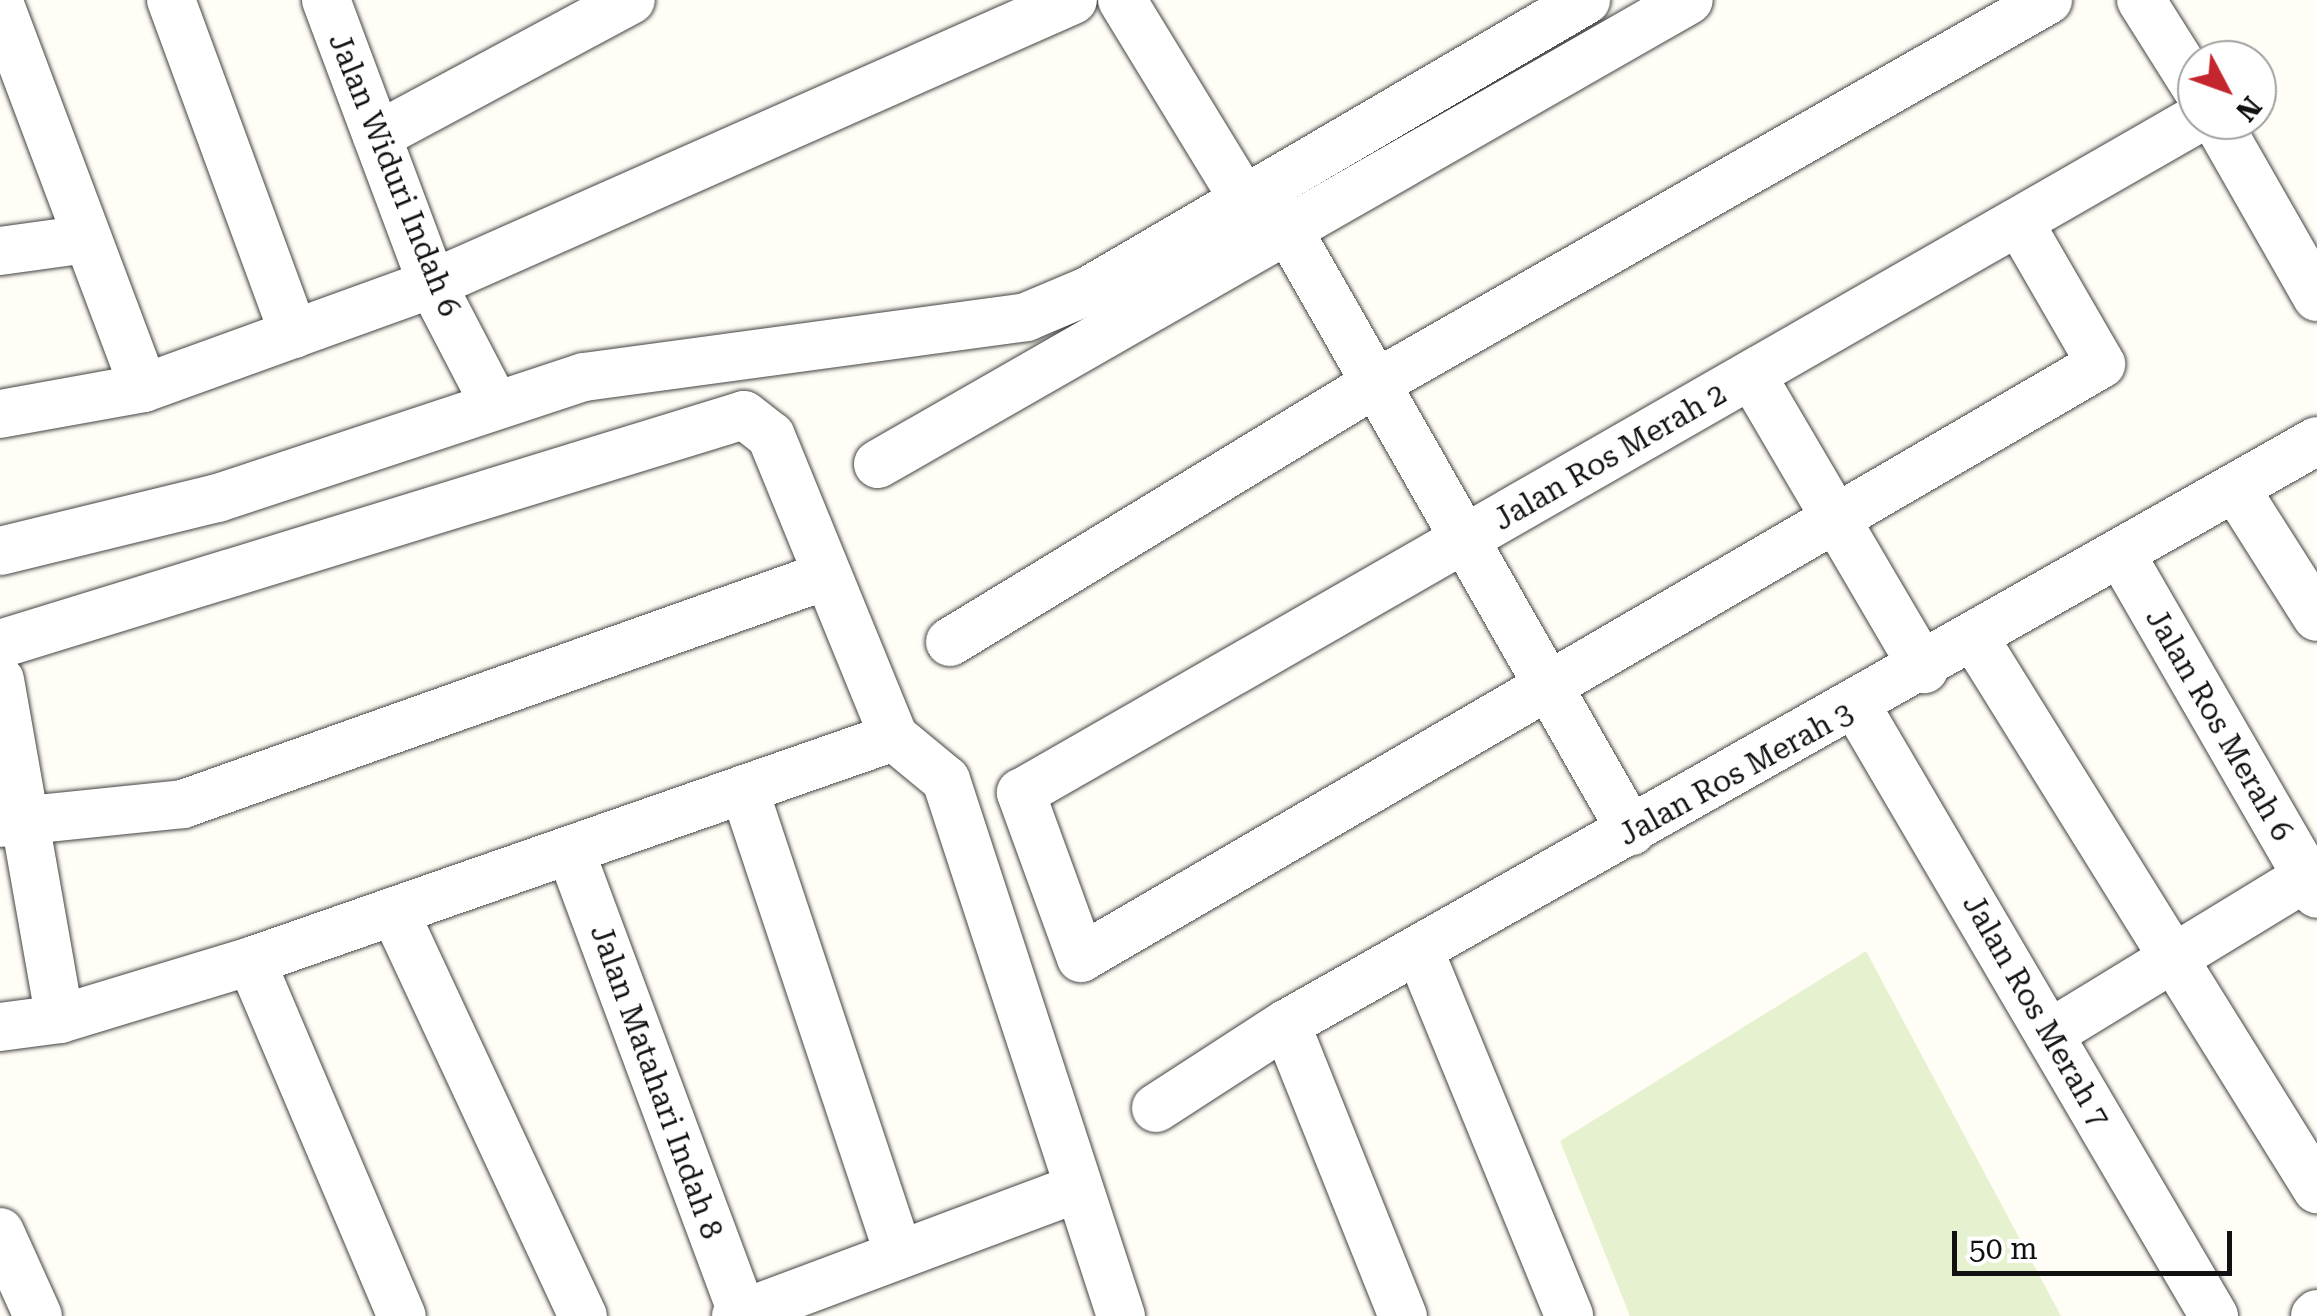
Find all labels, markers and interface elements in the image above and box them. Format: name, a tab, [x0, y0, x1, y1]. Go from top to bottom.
street label: Jalan Widuri Indah 6	[321, 28, 467, 322]
north arrow	[2177, 40, 2277, 140]
text: N	[2229, 90, 2268, 128]
street label: Jalan Ros Merah 2	[1487, 376, 1733, 538]
street label: Jalan Ros Merah 6	[2138, 602, 2300, 848]
street label: Jalan Ros Merah 3	[1613, 695, 1859, 853]
street label: Jalan Ros Merah 7	[1955, 888, 2117, 1134]
street label: Jalan Matahari Indah 8	[582, 920, 730, 1244]
scale bar	[1957, 1211, 2237, 1273]
text: 50 m	[1969, 1231, 2038, 1266]

